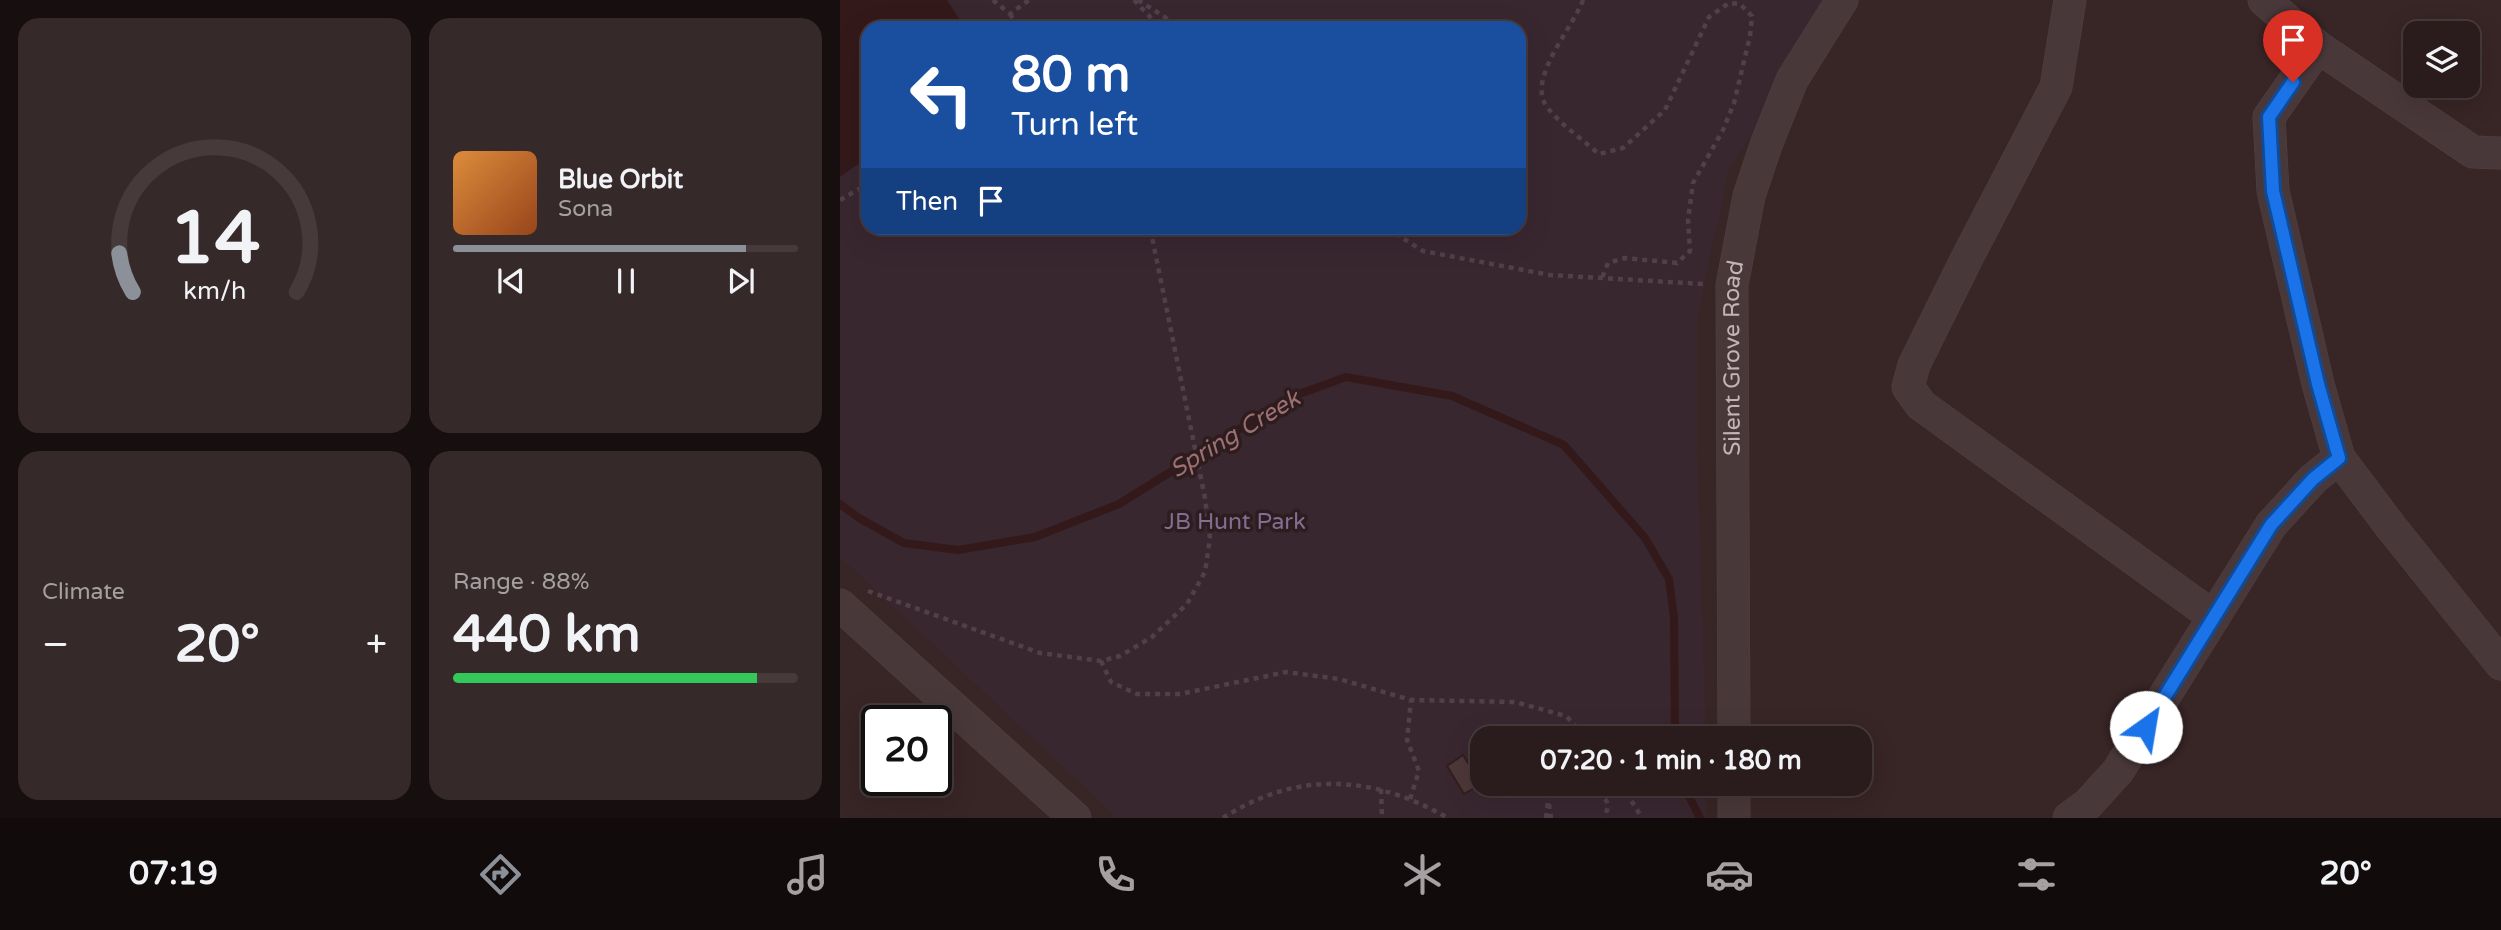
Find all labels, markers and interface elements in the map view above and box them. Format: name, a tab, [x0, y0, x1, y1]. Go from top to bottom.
pin	[2263, 10, 2323, 82]
icon: arrive	[2274, 21, 2312, 59]
map controls	[2403, 21, 2480, 98]
button: layers	[2403, 21, 2480, 98]
text: 80 m	[1011, 46, 1130, 105]
icon: left	[896, 49, 987, 140]
text: Turn left	[1011, 106, 1138, 144]
text: Blue Orbit	[558, 164, 683, 195]
icon: arrive	[972, 182, 1010, 220]
text: Then	[896, 186, 958, 217]
text: 14	[169, 195, 260, 283]
text: Sona	[558, 195, 613, 223]
street label: Silent Grove Road	[1718, 258, 1750, 456]
icon: previous	[492, 262, 530, 300]
icon: pause	[607, 262, 645, 300]
icon: next	[722, 262, 760, 300]
text: km/h	[183, 276, 246, 306]
water label: Spring Creek	[1165, 383, 1307, 484]
park label: JB Hunt Park	[1164, 508, 1306, 536]
text: Range · 88%	[453, 568, 589, 596]
text: Climate	[42, 578, 125, 606]
text: 440 km	[453, 603, 641, 666]
text: 20°	[175, 613, 260, 676]
text: −	[42, 622, 69, 668]
text: +	[366, 622, 387, 668]
position arrow	[2109, 690, 2183, 764]
speed limit sign: 20	[861, 705, 952, 796]
text: 07:20 · 1 min · 180 m	[1540, 745, 1802, 776]
icon: directions	[476, 850, 525, 899]
icon: music	[783, 850, 832, 899]
icon: phone	[1091, 850, 1140, 899]
icon: climate	[1398, 850, 1447, 899]
icon: car	[1705, 850, 1754, 899]
icon: filters	[2012, 850, 2061, 899]
text: 07:19	[129, 855, 218, 893]
text: 20°	[2319, 855, 2372, 893]

